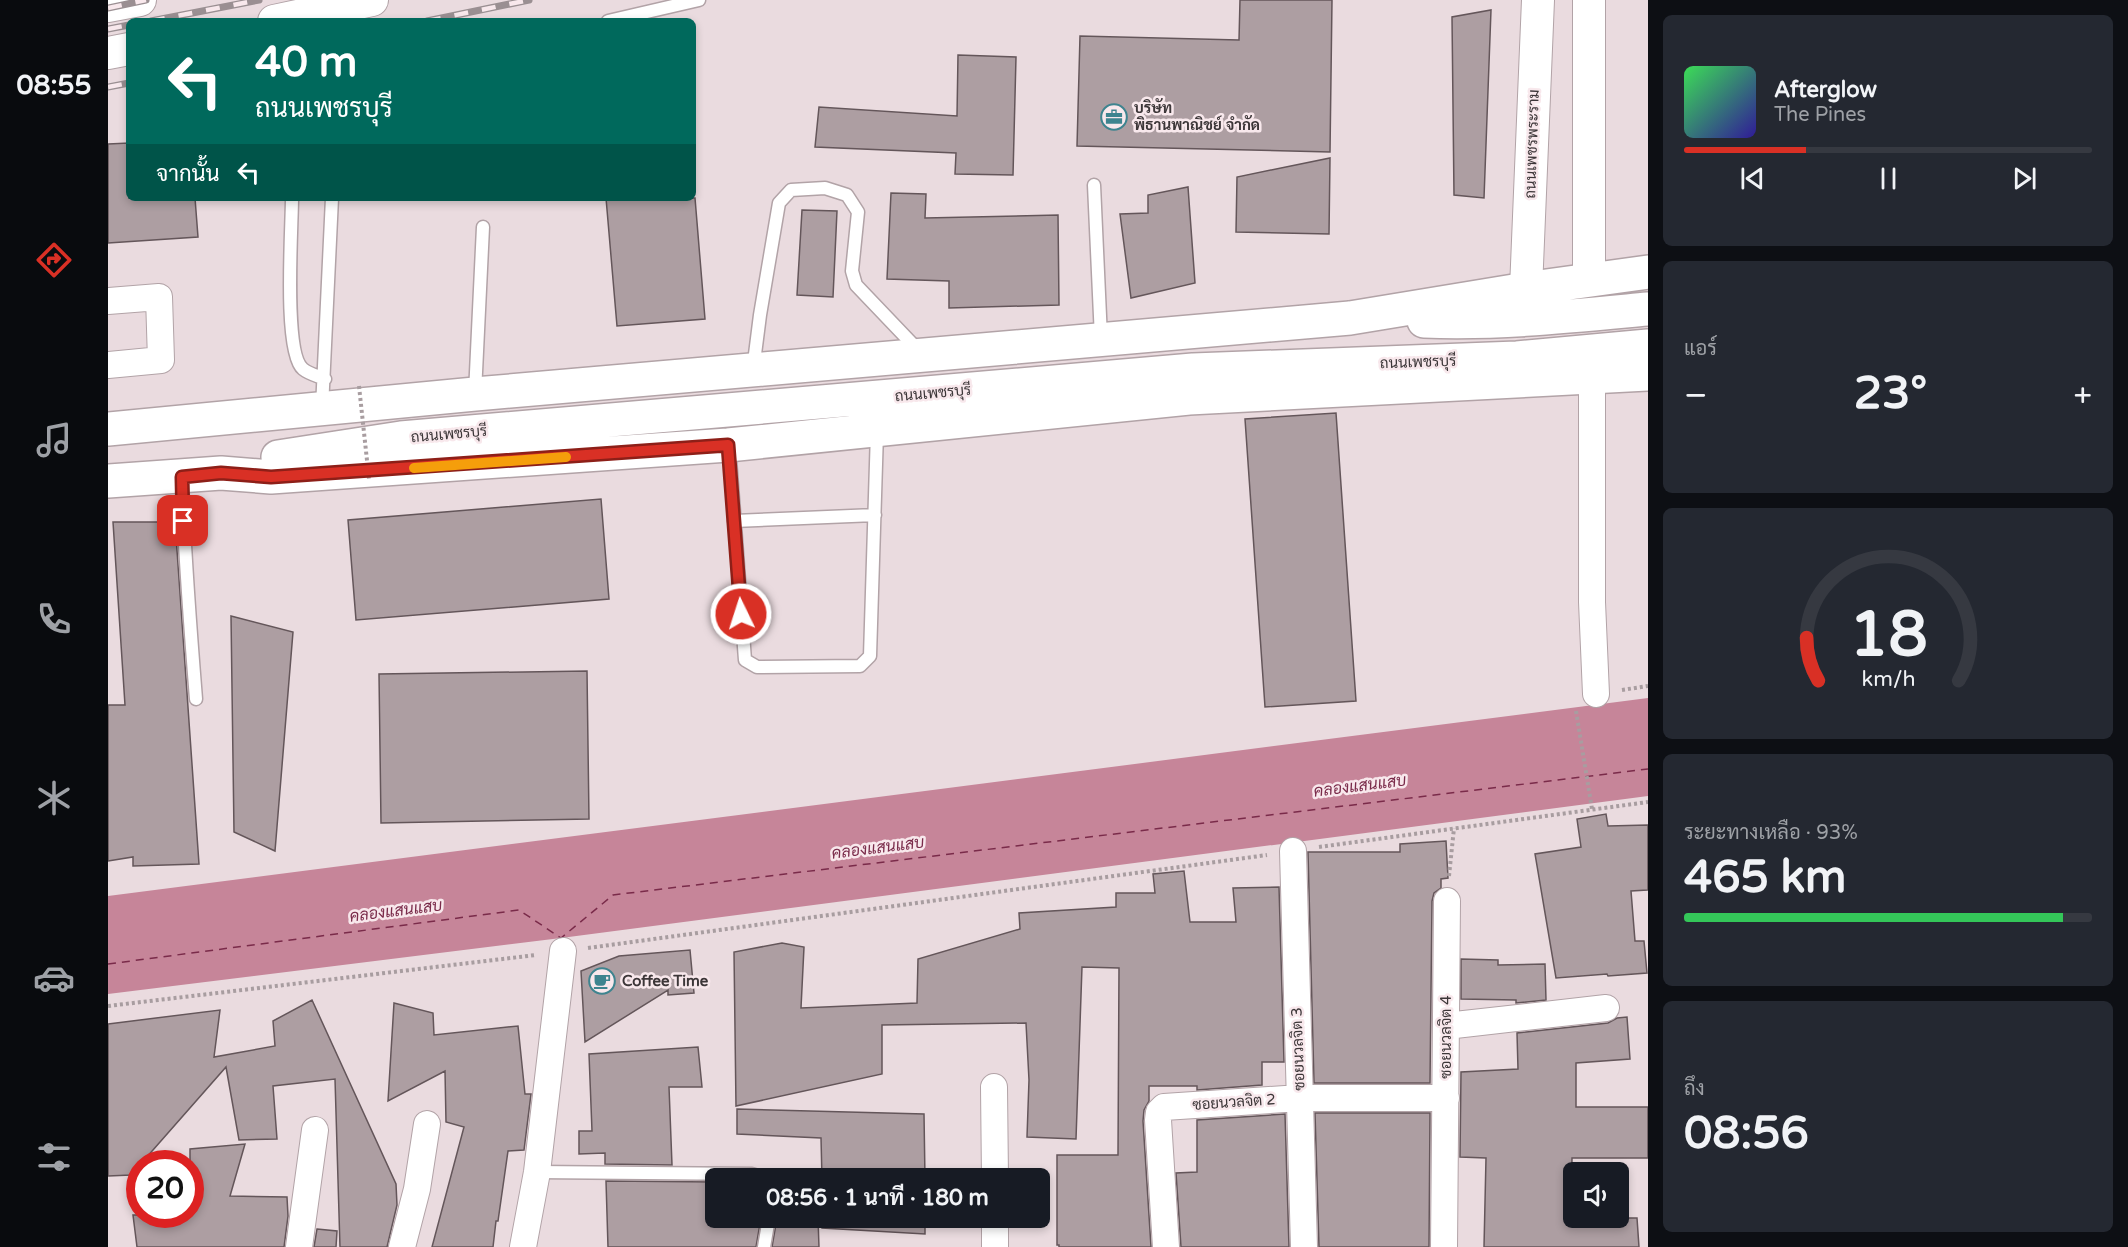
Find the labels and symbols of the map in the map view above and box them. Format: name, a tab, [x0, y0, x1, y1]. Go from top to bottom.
street label: ถนนเพชรพระราม	[1521, 89, 1543, 199]
place label: บริษัท พิธานพาณิชย์ จำกัด	[1134, 98, 1260, 134]
office icon: บริษัท พิธานพาณิชย์ จำกัด	[1099, 102, 1129, 132]
street label: ถนนเพชรบุรี	[1379, 351, 1457, 374]
street label: ถนนเพชรบุรี	[894, 380, 972, 407]
street label: ถนนเพชรบุรี	[410, 421, 488, 448]
pin	[157, 495, 208, 546]
position arrow	[709, 582, 773, 646]
water label: คลองแสนแสบ	[1313, 770, 1408, 802]
water label: คลองแสนแสบ	[831, 832, 926, 864]
water label: คลองแสนแสบ	[349, 895, 444, 927]
cafe icon: Coffee Time	[587, 966, 617, 996]
place label: Coffee Time	[622, 972, 709, 990]
street label: ซอยนวลจิต 4	[1437, 995, 1455, 1079]
street label: ซอยนวลจิต 3	[1288, 1007, 1308, 1091]
street label: ซอยนวลจิต 2	[1192, 1090, 1276, 1114]
speed limit sign: 20	[126, 1150, 204, 1228]

